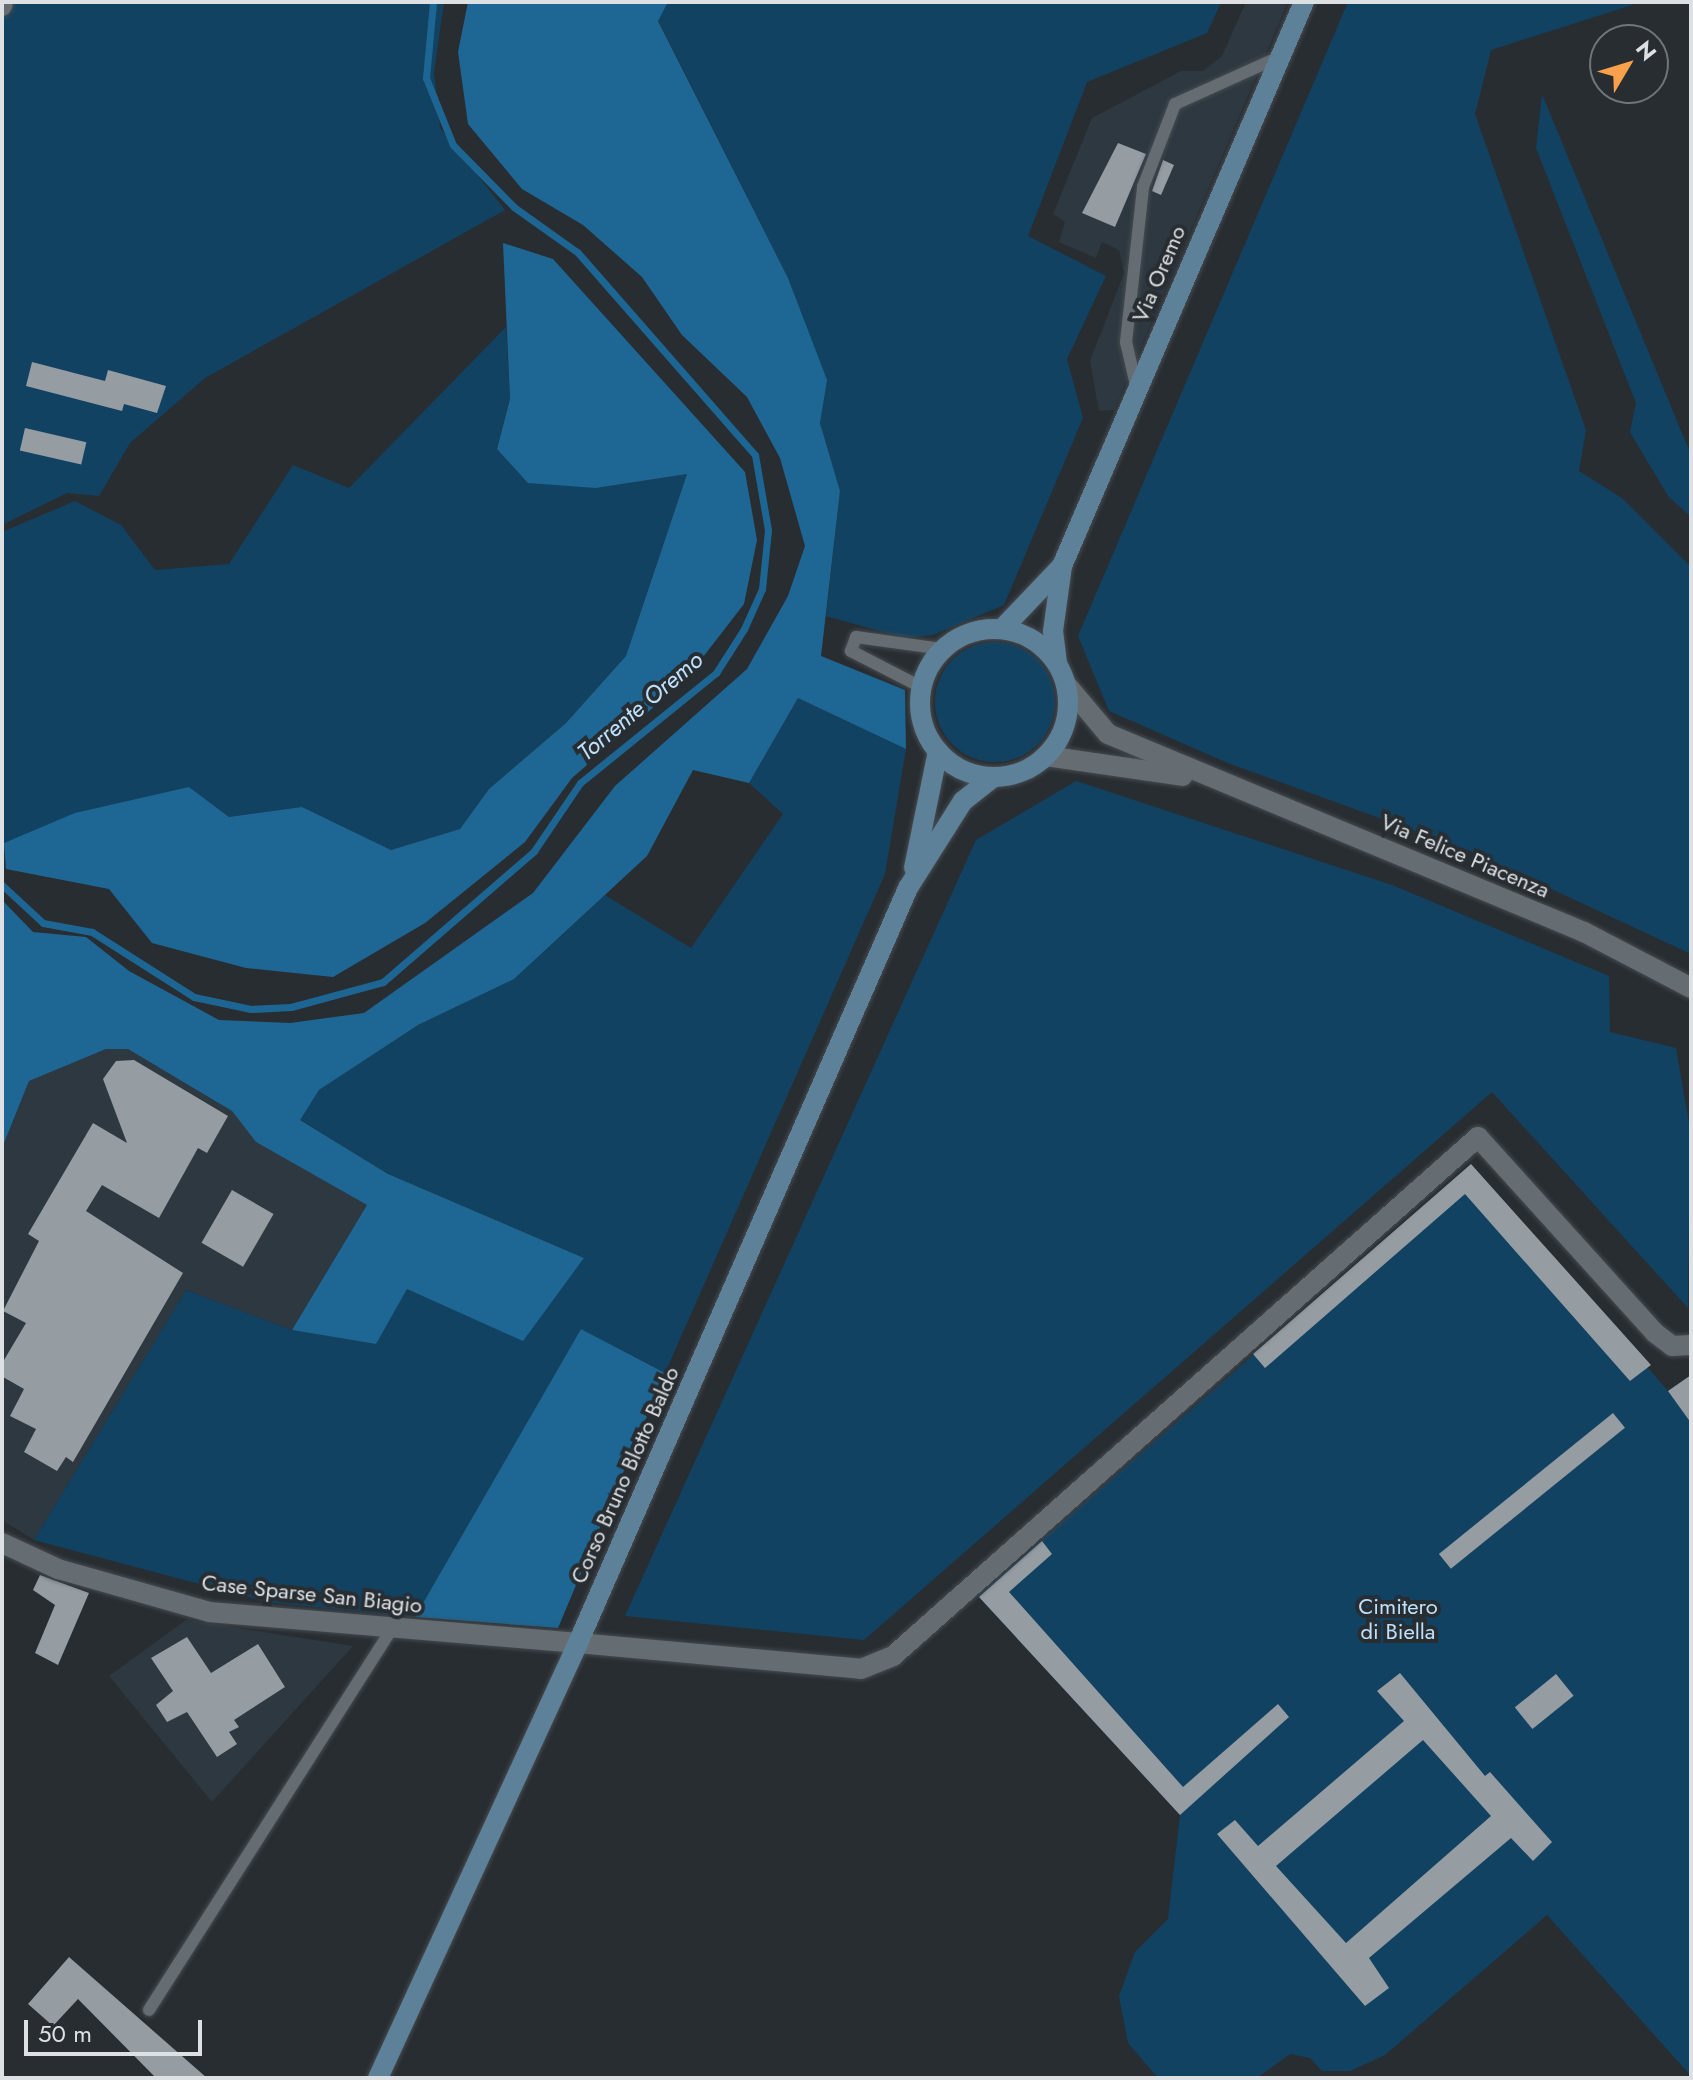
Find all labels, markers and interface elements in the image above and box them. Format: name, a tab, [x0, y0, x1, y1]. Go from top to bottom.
north arrow	[1589, 24, 1669, 104]
text: N	[1628, 34, 1664, 67]
street label: Via Oremo	[1127, 222, 1191, 326]
water label: Torrente Oremo	[571, 645, 709, 767]
street label: Via Felice Piacenza	[1377, 809, 1553, 903]
street label: Corso Bruno Blotto Baldo	[565, 1362, 685, 1588]
street label: Case Sparse San Biagio	[200, 1569, 424, 1619]
park label: Cimitero di Biella	[1358, 1593, 1438, 1644]
scale bar	[28, 2004, 206, 2054]
text: 50 m	[38, 2016, 92, 2051]

